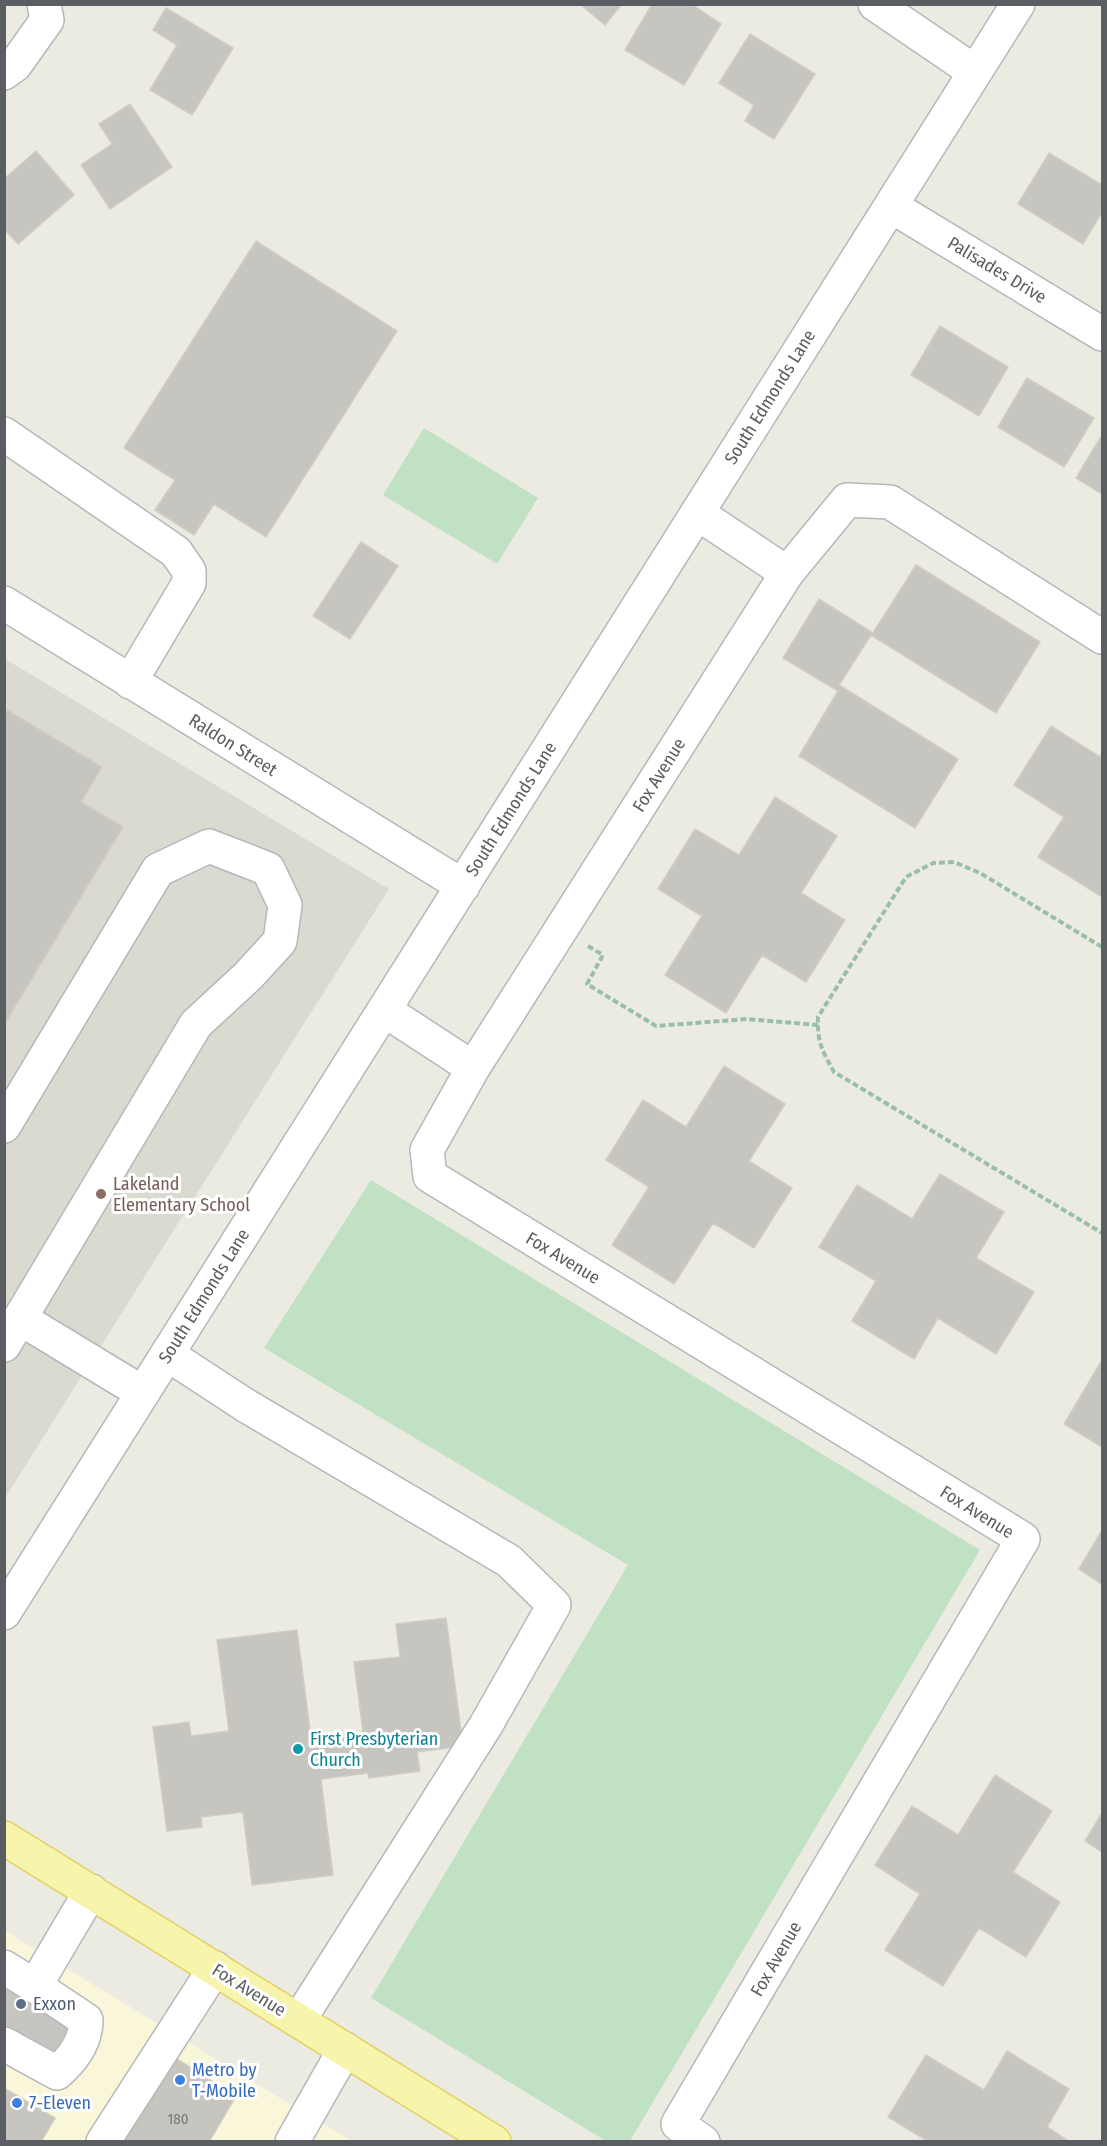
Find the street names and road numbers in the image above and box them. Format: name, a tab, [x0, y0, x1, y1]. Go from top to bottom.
street label: Palisades Drive	[944, 232, 1050, 308]
street label: South Edmonds Lane	[720, 326, 820, 468]
street label: Raldon Street	[185, 709, 281, 781]
street label: Fox Avenue	[628, 734, 690, 816]
street label: South Edmonds Lane	[461, 738, 561, 880]
street label: South Edmonds Lane	[154, 1225, 254, 1367]
street label: Fox Avenue	[522, 1227, 604, 1289]
street label: Fox Avenue	[936, 1481, 1018, 1543]
street label: Fox Avenue	[746, 1918, 806, 2000]
street label: Fox Avenue	[208, 1959, 290, 2021]

